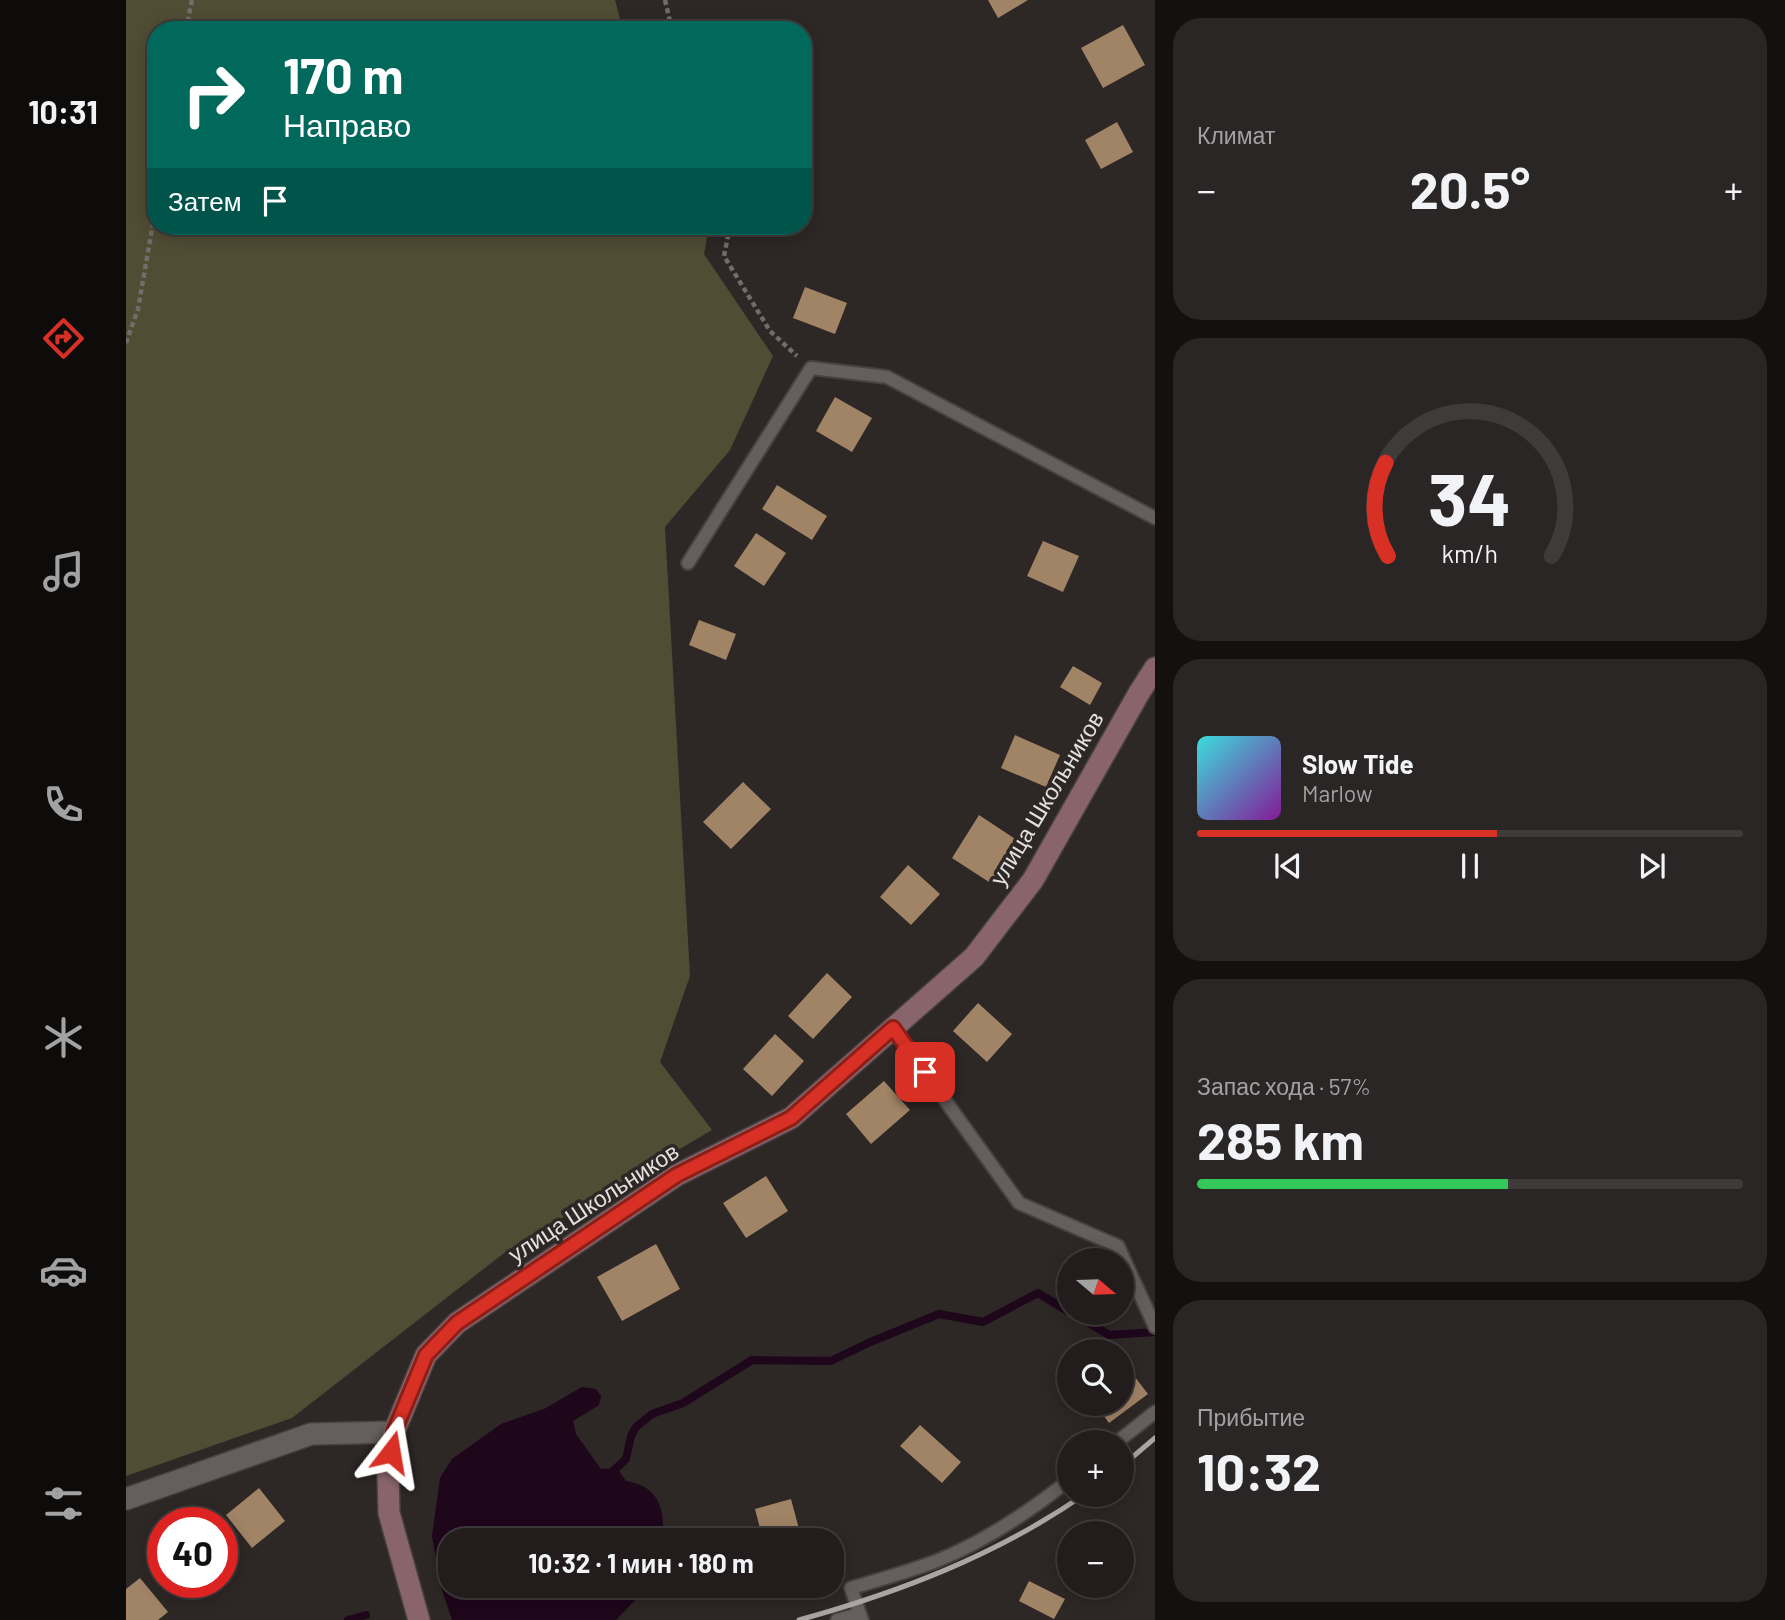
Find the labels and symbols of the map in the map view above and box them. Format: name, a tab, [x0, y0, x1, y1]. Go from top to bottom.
street label: улица Школьников	[983, 706, 1109, 890]
pin	[895, 1042, 955, 1102]
street label: улица Школьников	[502, 1136, 684, 1268]
north arrow	[1057, 1248, 1134, 1325]
position arrow	[354, 1415, 428, 1489]
speed limit sign: 40	[147, 1507, 238, 1598]

